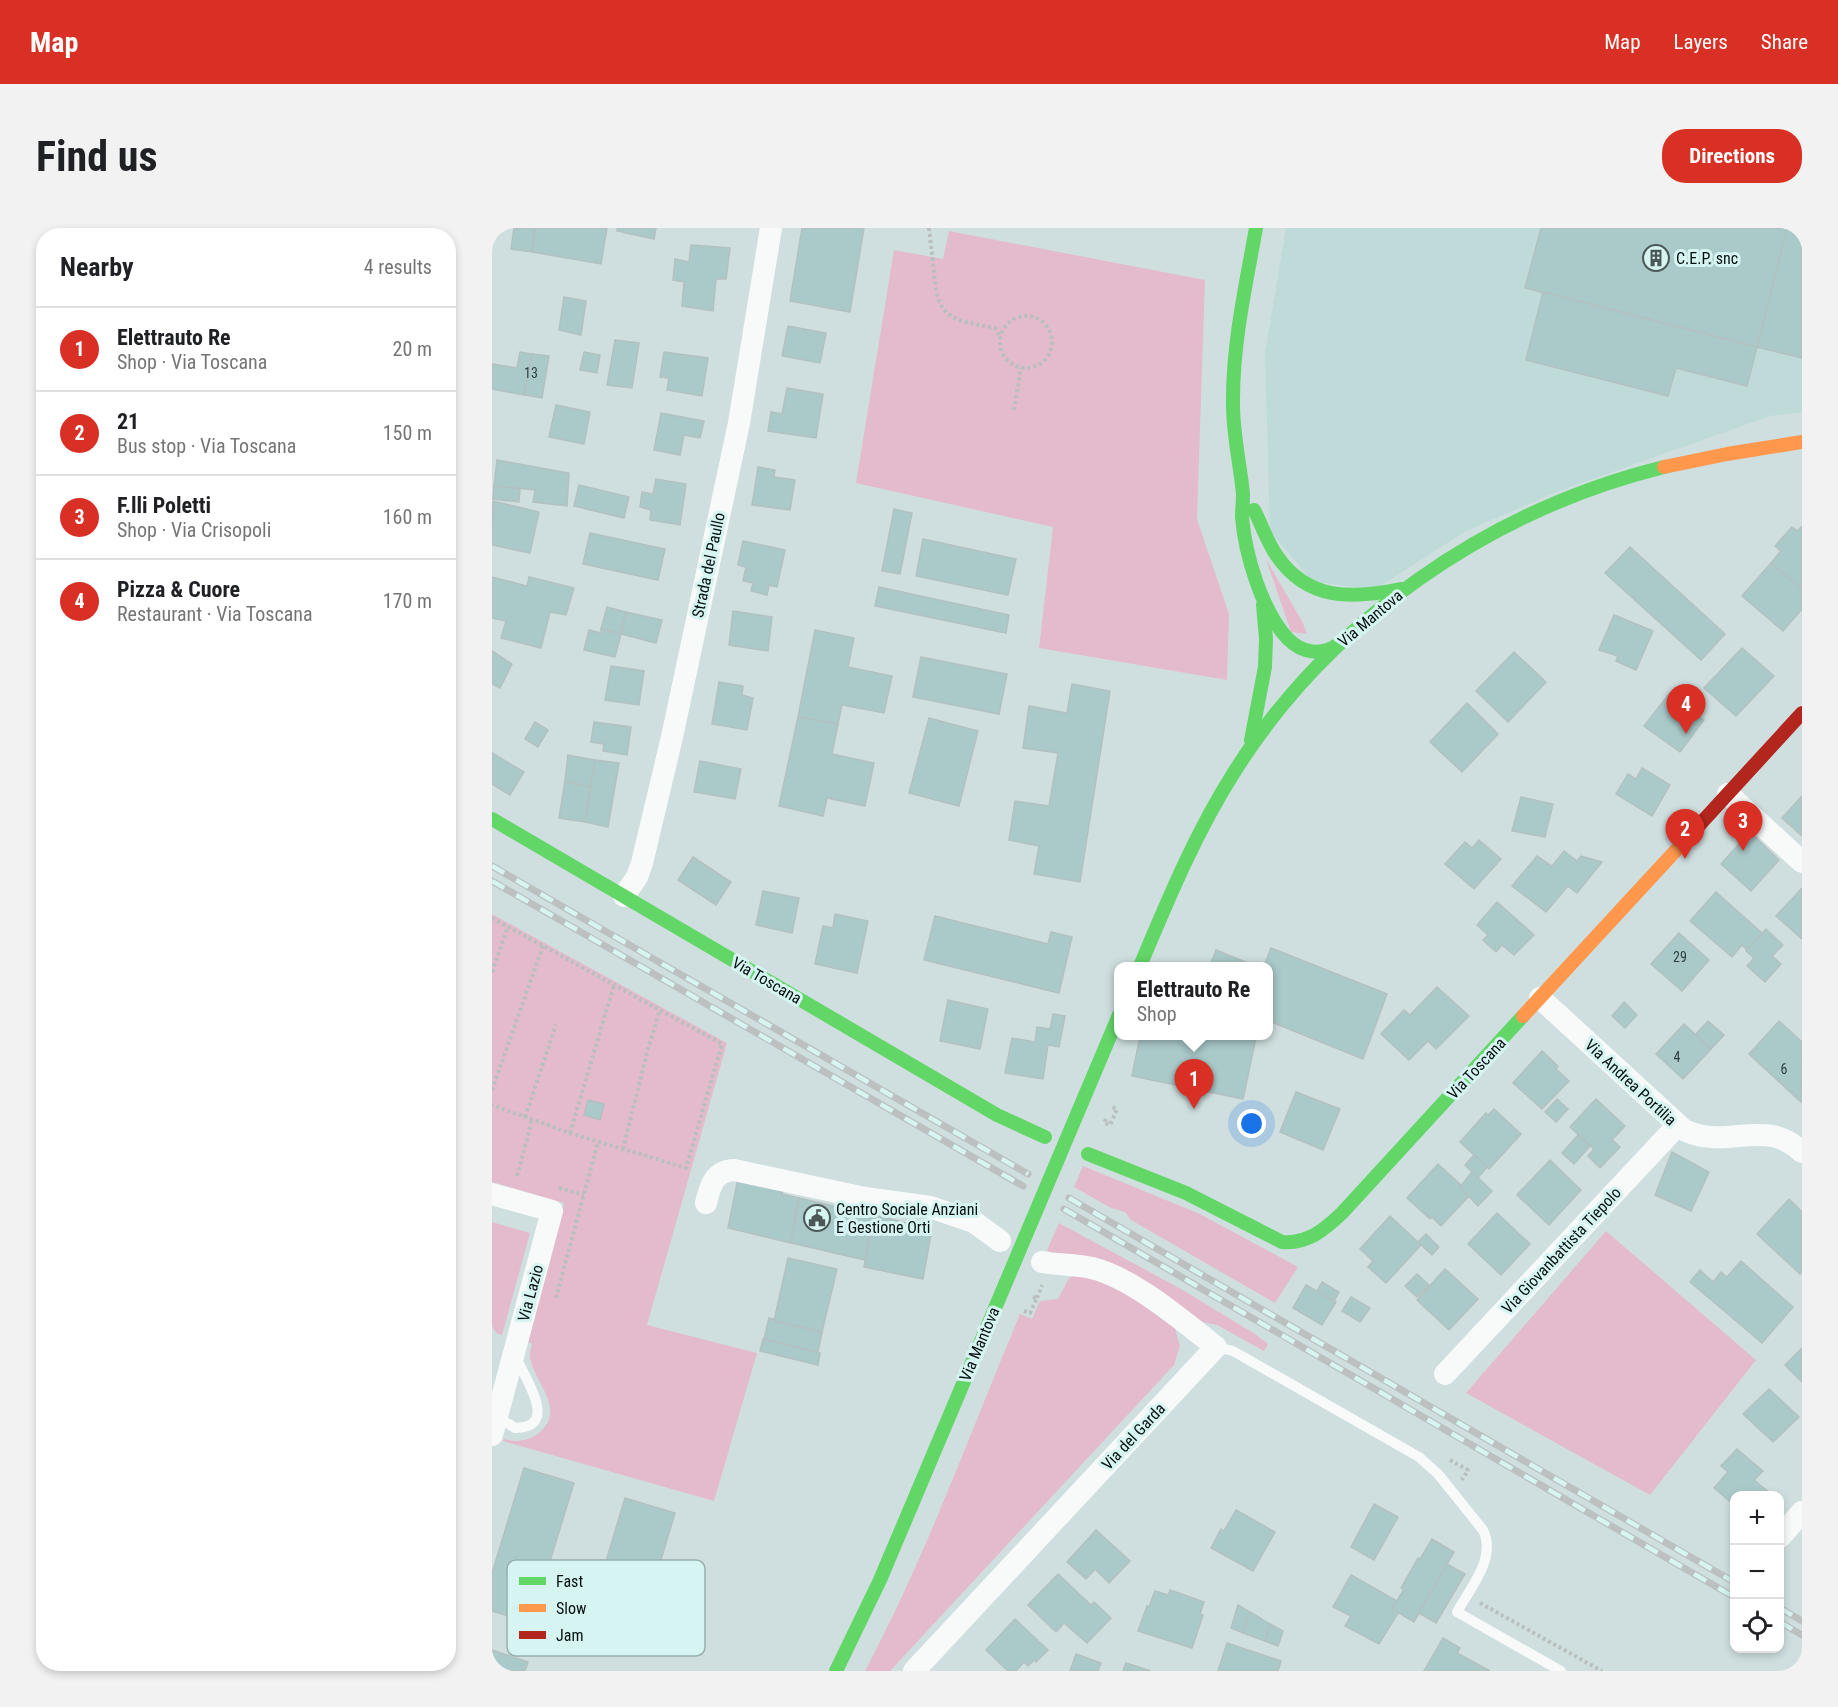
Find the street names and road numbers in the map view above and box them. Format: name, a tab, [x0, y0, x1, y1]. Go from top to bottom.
street label: Strada del Paullo	[688, 511, 729, 619]
street label: Via Mantova	[1334, 586, 1406, 651]
street label: Via Toscana	[729, 953, 805, 1008]
street label: Via Toscana	[1443, 1034, 1510, 1103]
street label: Via Andrea Portilia	[1581, 1035, 1680, 1130]
street label: Via Giovanbattista Tiepolo	[1498, 1183, 1625, 1318]
street label: Via Lazio	[514, 1263, 547, 1324]
street label: Via Mantova	[955, 1304, 1004, 1384]
street label: Via del Garda	[1098, 1399, 1169, 1474]

